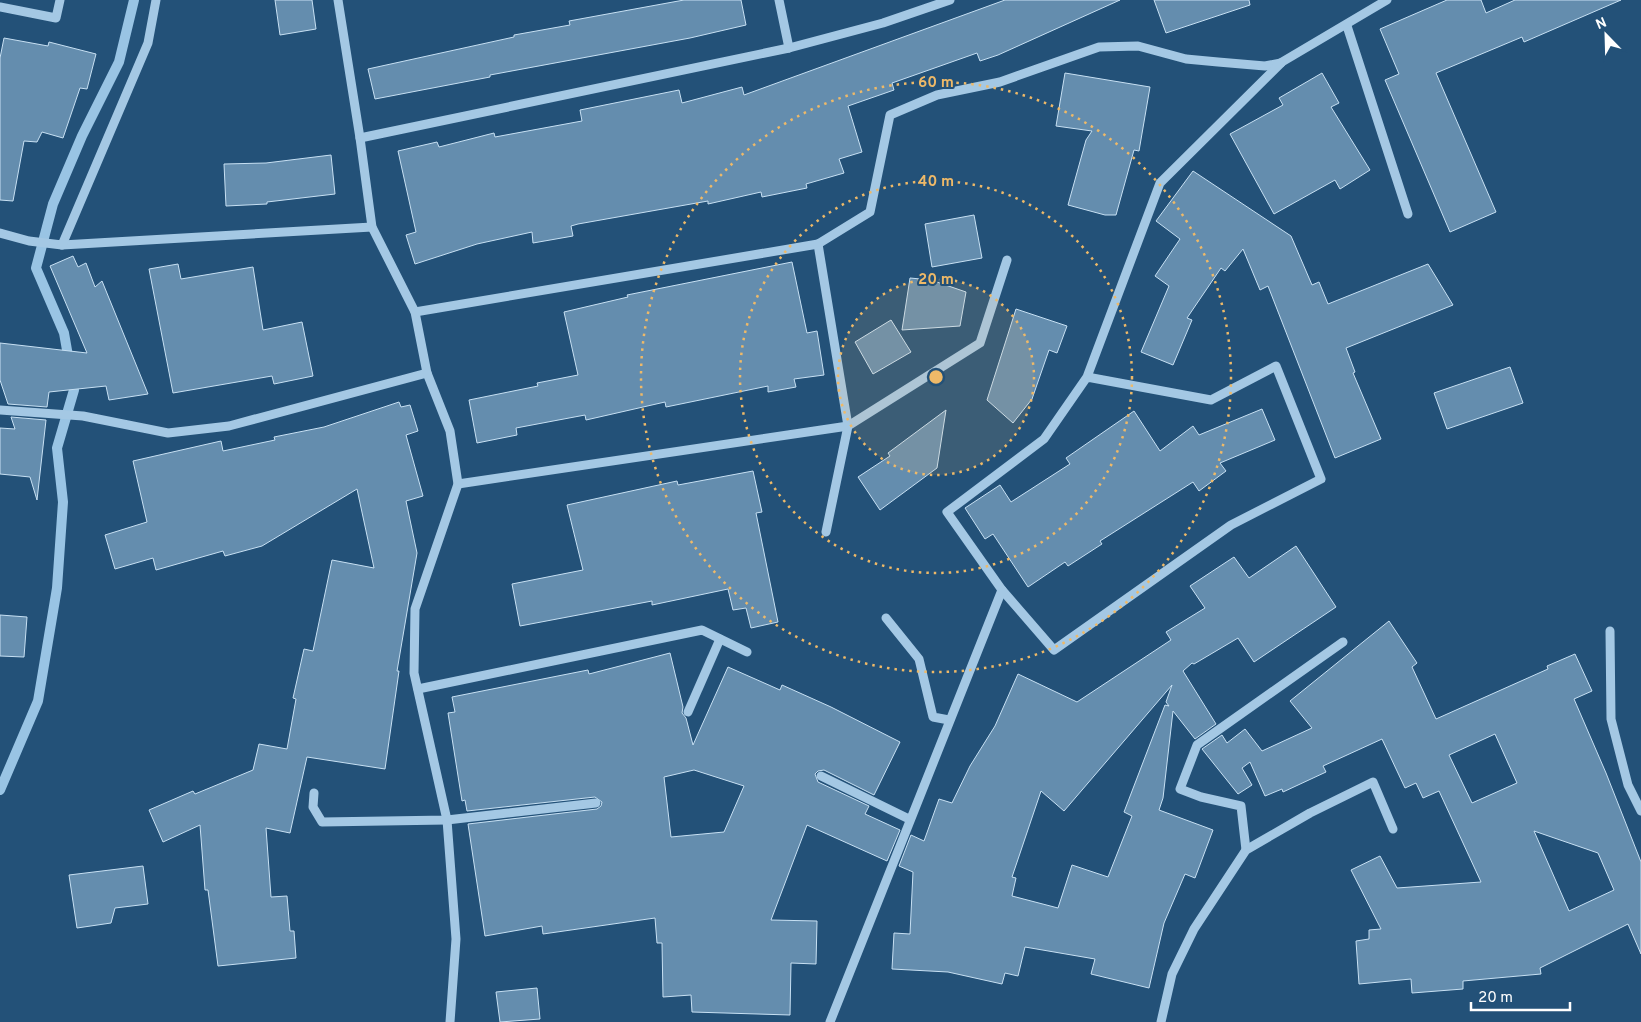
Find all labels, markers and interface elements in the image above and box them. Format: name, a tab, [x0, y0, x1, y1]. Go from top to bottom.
north arrow	[1581, 10, 1631, 60]
text: N	[1594, 15, 1609, 34]
text: 60 m	[918, 74, 954, 93]
text: 40 m	[918, 173, 954, 192]
text: 20 m	[918, 271, 954, 290]
centre of rings	[927, 368, 945, 386]
scale bar	[1471, 980, 1570, 1012]
text: 20 m	[1478, 989, 1513, 1008]

